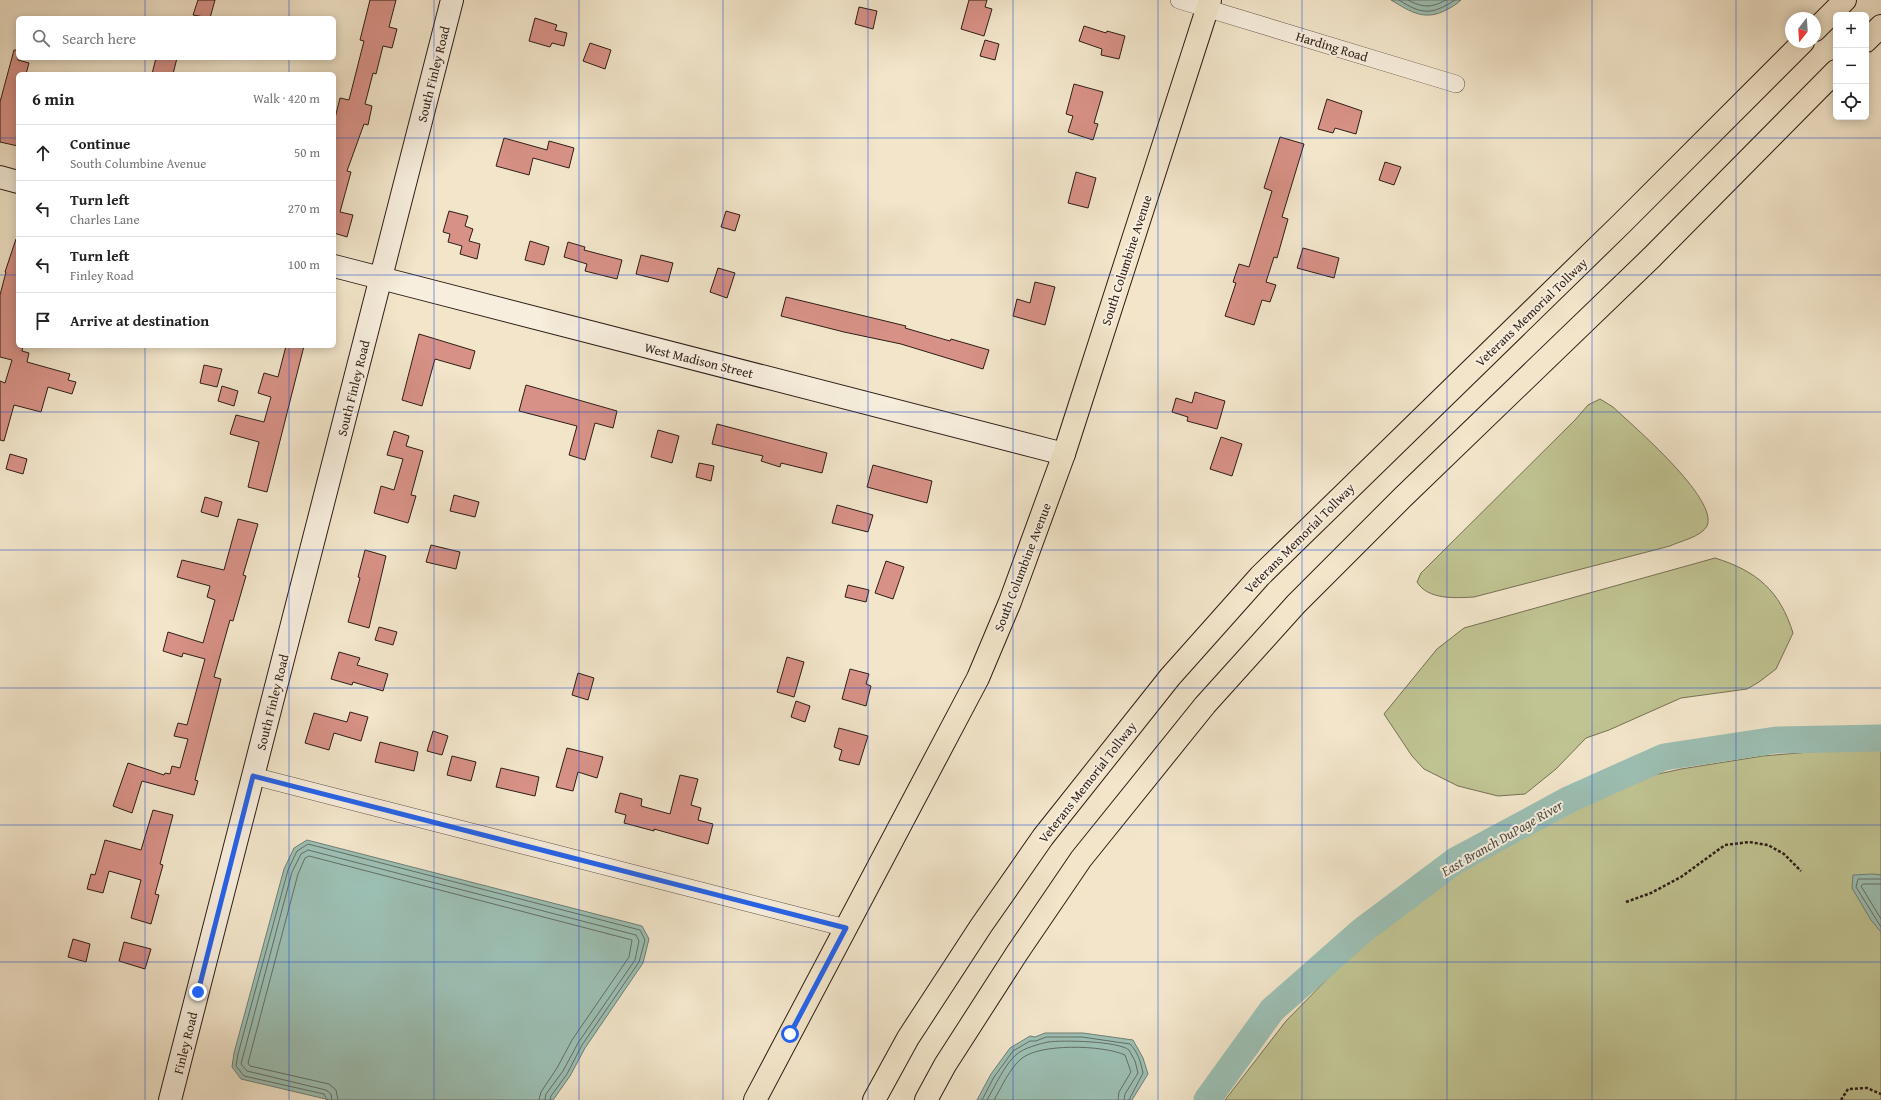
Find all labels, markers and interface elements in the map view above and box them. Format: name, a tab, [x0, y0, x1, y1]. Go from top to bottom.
north arrow	[1785, 12, 1821, 48]
map controls	[1833, 12, 1869, 120]
button: +	[1833, 12, 1869, 48]
search box	[16, 16, 336, 60]
street label: South Finley Road	[412, 24, 455, 124]
icon: search	[30, 27, 52, 49]
street label: Harding Road	[1293, 27, 1370, 66]
text: Search here	[62, 28, 136, 49]
button: −	[1833, 48, 1869, 84]
button: locate	[1833, 84, 1869, 120]
text: 6 min	[32, 86, 74, 111]
text: Walk · 420 m	[253, 89, 320, 108]
text: Continue	[70, 133, 131, 154]
icon: ahead	[32, 142, 54, 164]
text: 50 m	[294, 143, 320, 162]
text: South Columbine Avenue	[70, 154, 206, 173]
text: Turn left	[70, 189, 129, 210]
street label: South Columbine Avenue	[1096, 192, 1157, 328]
icon: left	[32, 198, 54, 220]
text: 270 m	[288, 199, 320, 218]
text: Charles Lane	[70, 210, 140, 229]
text: Turn left	[70, 245, 129, 266]
street label: Veterans Memorial Tollway	[1471, 253, 1592, 371]
icon: left	[32, 254, 54, 276]
text: 100 m	[288, 255, 320, 274]
text: Finley Road	[70, 266, 134, 285]
icon: arrive	[32, 310, 54, 332]
text: Arrive at destination	[70, 310, 209, 331]
street label: South Finley Road	[332, 338, 375, 438]
street label: West Madison Street	[642, 338, 756, 383]
street label: Veterans Memorial Tollway	[1240, 478, 1359, 598]
street label: South Columbine Avenue	[989, 500, 1056, 634]
street label: South Finley Road	[251, 652, 294, 752]
street label: Veterans Memorial Tollway	[1034, 717, 1141, 847]
water label: East Branch DuPage River	[1437, 795, 1567, 881]
route end	[189, 983, 207, 1001]
street label: Finley Road	[169, 1010, 202, 1076]
route start	[781, 1025, 799, 1043]

